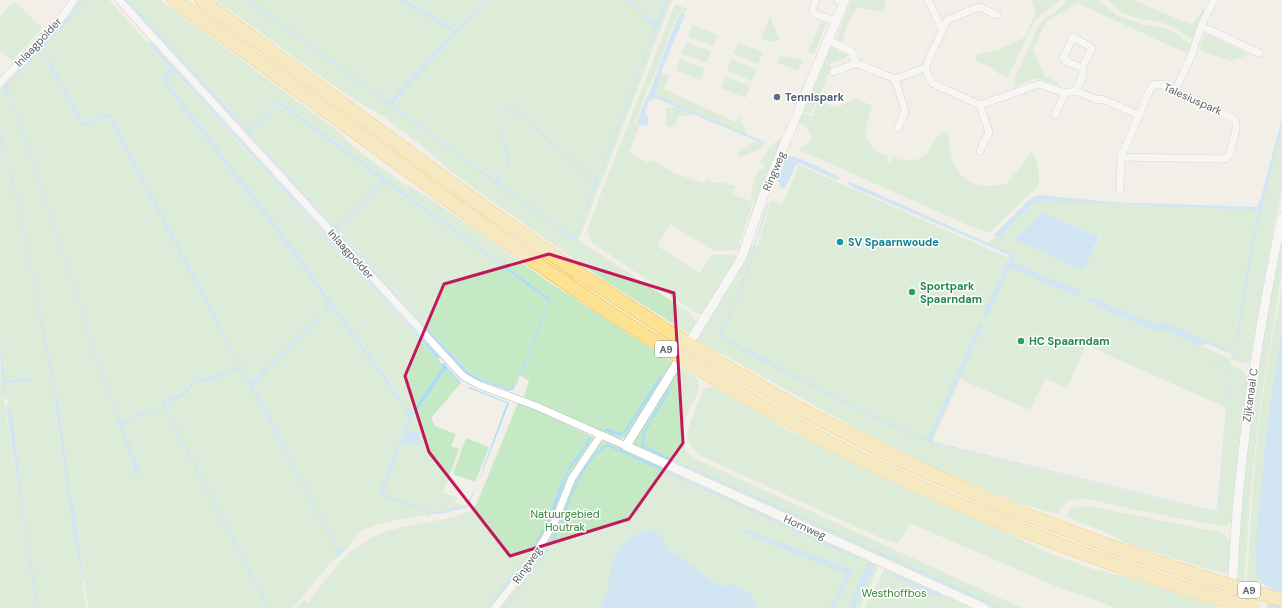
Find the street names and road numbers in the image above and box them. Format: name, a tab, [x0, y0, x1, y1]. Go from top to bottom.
street label: Inlaagpolder	[12, 14, 64, 70]
street label: Talesiuspark	[1162, 80, 1225, 118]
street label: Ringweg	[759, 149, 789, 193]
street label: Inlaagpolder	[325, 226, 377, 282]
road number: A9	[655, 341, 677, 357]
street label: Zijkanaal C	[1239, 367, 1261, 423]
street label: Hornweg	[782, 511, 828, 543]
street label: Ringweg	[509, 544, 545, 586]
road number: A9	[1238, 582, 1260, 598]

